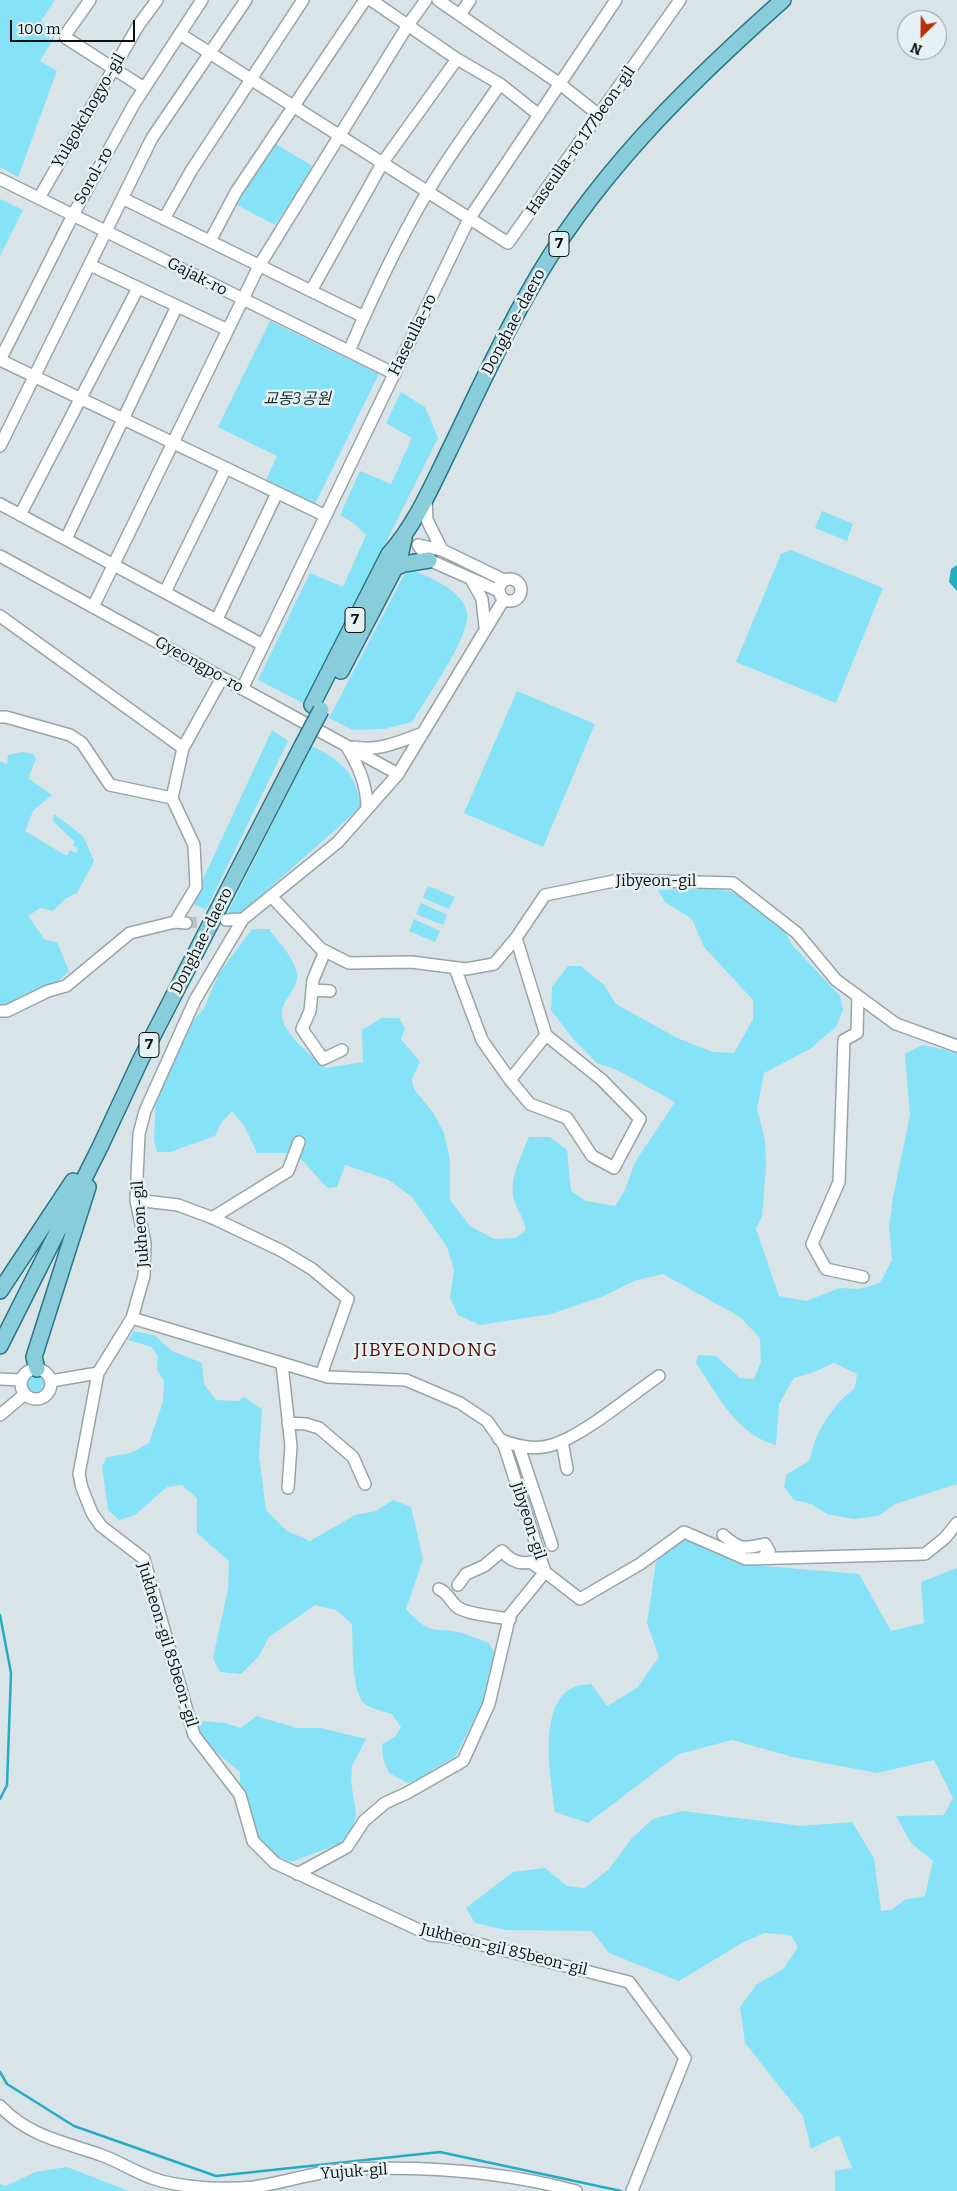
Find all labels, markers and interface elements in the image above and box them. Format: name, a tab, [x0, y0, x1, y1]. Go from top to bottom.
scale bar	[12, 10, 138, 42]
north arrow	[897, 10, 947, 60]
text: 100 m	[18, 20, 61, 38]
text: N	[908, 38, 925, 58]
street label: Yulgokchogyo-gil	[48, 50, 130, 172]
street label: Haseulla-ro 177beon-gil	[522, 63, 640, 219]
street label: Sorol-ro	[71, 144, 117, 208]
road number: 7	[549, 232, 569, 256]
street label: Gajak-ro	[164, 254, 230, 300]
street label: Donghae-daero	[478, 266, 550, 378]
street label: Haseulla-ro	[385, 291, 441, 379]
park label: 교동3공원	[263, 390, 331, 410]
road number: 7	[345, 608, 365, 632]
street label: Gyeongpo-ro	[151, 633, 247, 697]
street label: Jibyeon-gil	[616, 872, 696, 892]
street label: Donghae-daero	[167, 885, 237, 997]
road number: 7	[139, 1032, 159, 1058]
street label: Jukheon-gil	[128, 1180, 154, 1268]
district label: JIBYEONDONG	[353, 1340, 499, 1362]
street label: Jibyeon-gil	[506, 1480, 550, 1562]
street label: Jukheon-gil 85beon-gil	[133, 1560, 201, 1730]
street label: Jukheon-gil 85beon-gil	[419, 1920, 589, 1980]
street label: Yujuk-gil	[320, 2160, 388, 2184]

